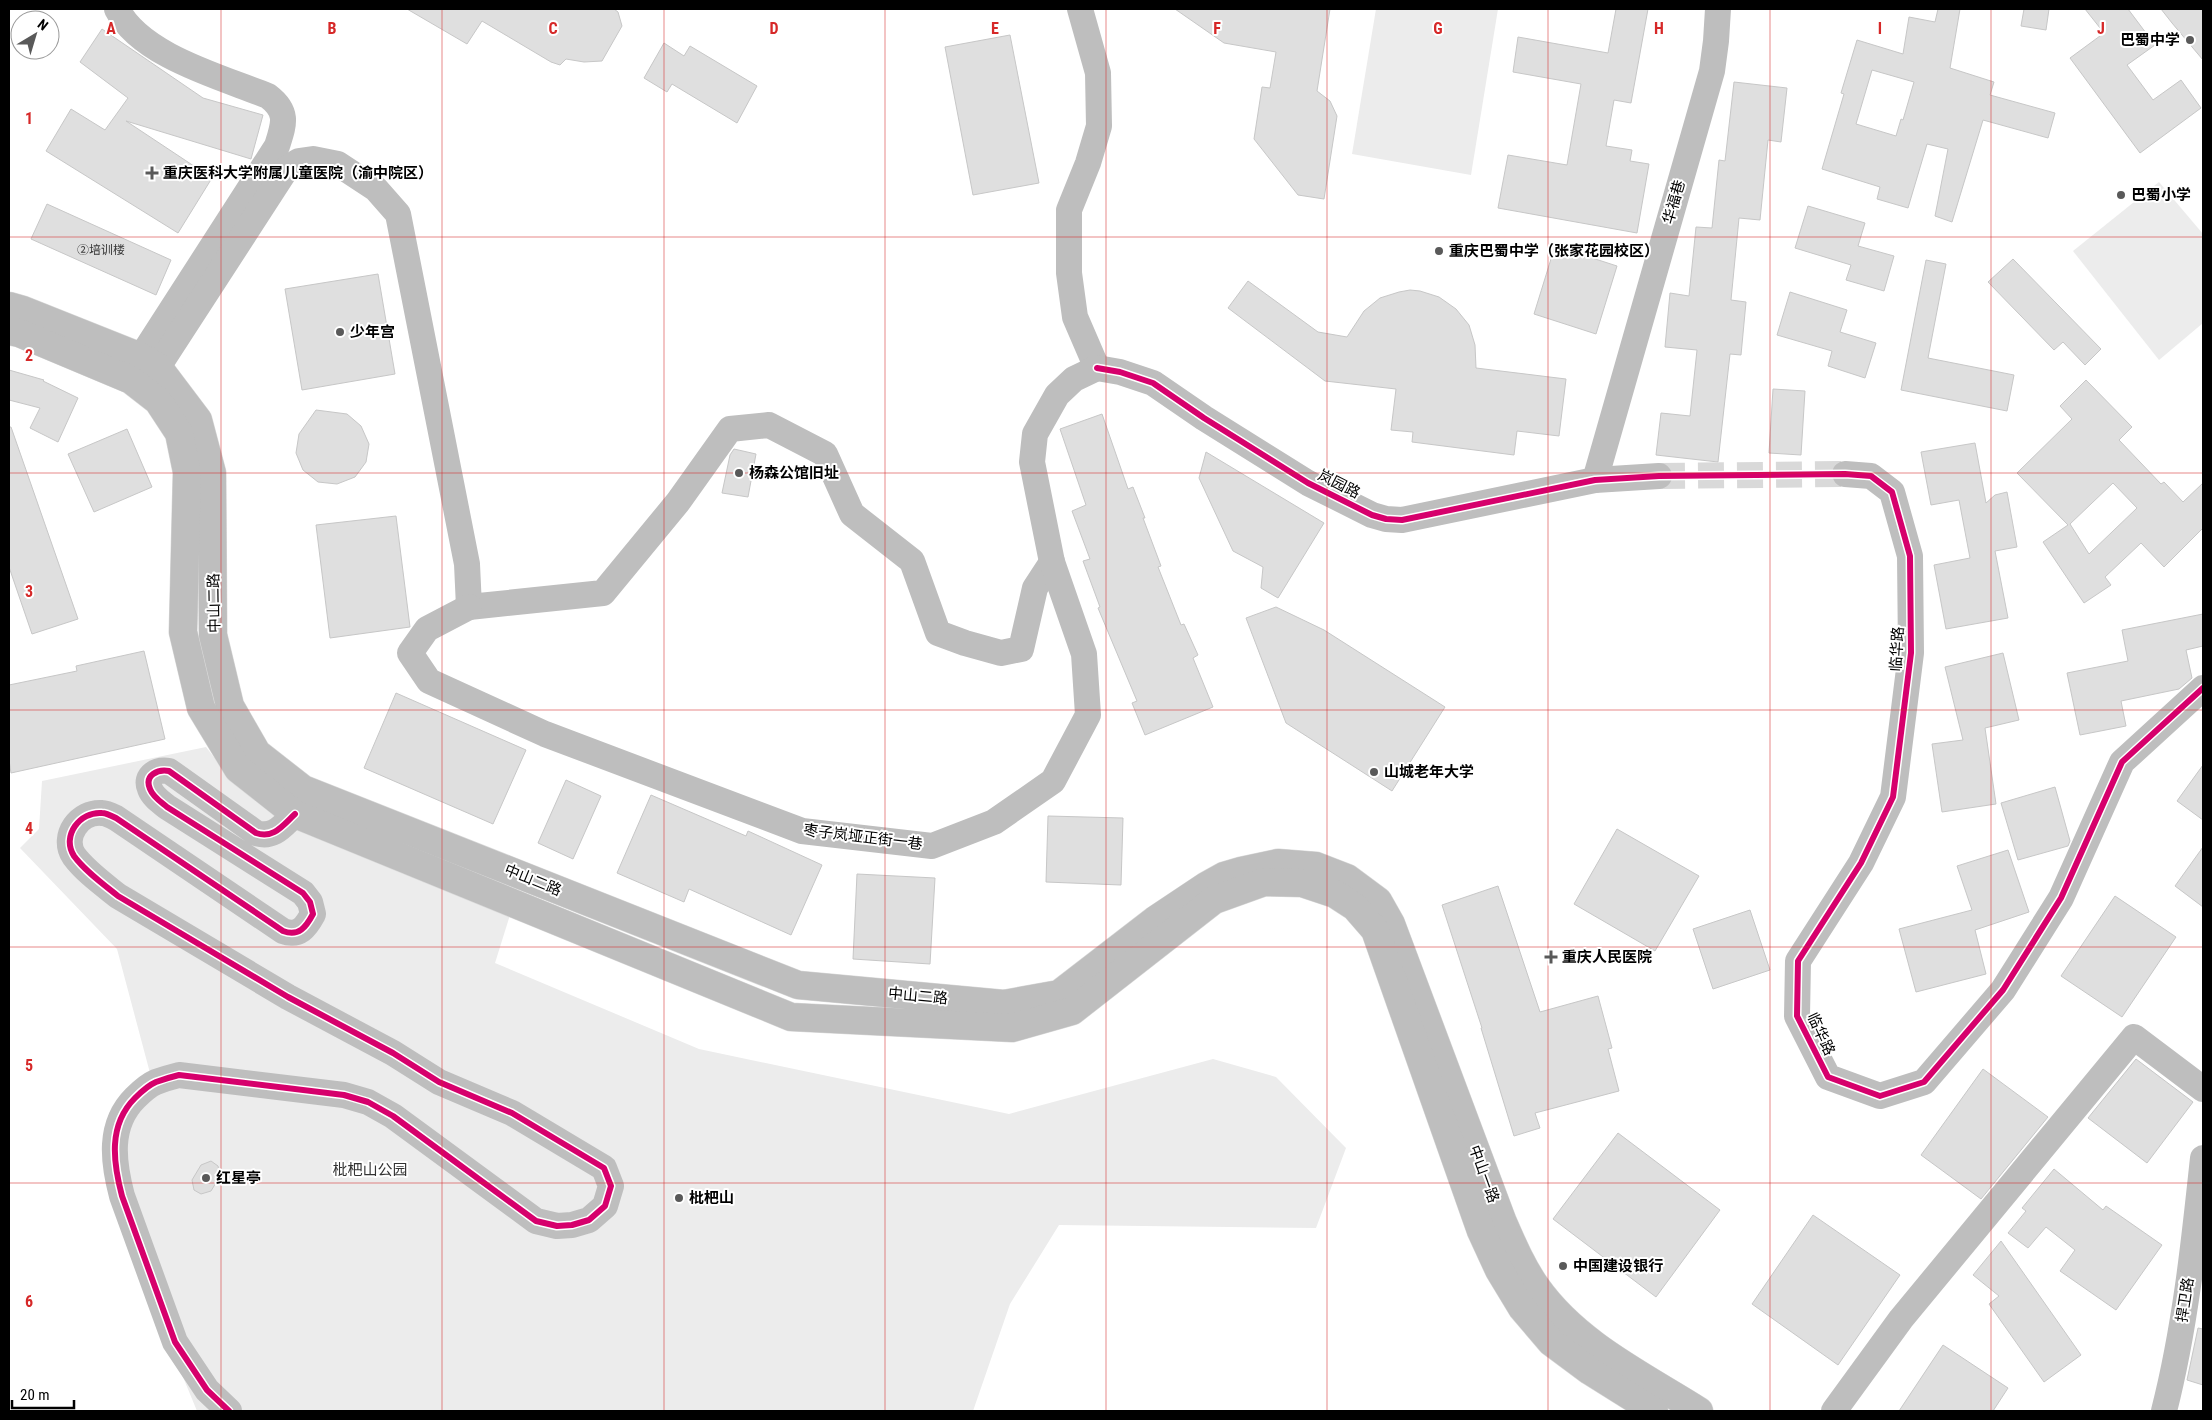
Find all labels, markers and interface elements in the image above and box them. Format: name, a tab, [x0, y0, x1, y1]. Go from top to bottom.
north arrow	[10, 10, 60, 60]
text: N	[35, 16, 51, 34]
text: A	[106, 19, 116, 38]
text: B	[328, 19, 337, 38]
text: C	[548, 19, 558, 38]
text: D	[769, 19, 779, 38]
text: E	[991, 19, 999, 38]
text: F	[1213, 19, 1221, 38]
text: G	[1433, 19, 1443, 38]
text: H	[1654, 19, 1664, 38]
text: I	[1878, 19, 1882, 38]
text: J	[2097, 19, 2105, 38]
place label: 巴蜀中学	[2120, 31, 2180, 49]
marker: 巴蜀中学	[2184, 34, 2196, 46]
text: 1	[25, 109, 33, 128]
place label: 重庆医科大学附属儿童医院（渝中院区）	[163, 164, 433, 182]
marker: 重庆医科大学附属儿童医院（渝中院区）	[145, 166, 159, 180]
street label: 华福巷	[1659, 178, 1689, 226]
place label: 巴蜀小学	[2131, 186, 2191, 204]
marker: 巴蜀小学	[2115, 189, 2127, 201]
place label: 重庆巴蜀中学（张家花园校区）	[1449, 242, 1659, 260]
house number: ②培训楼	[77, 243, 125, 257]
marker: 重庆巴蜀中学（张家花园校区）	[1433, 245, 1445, 257]
place label: 少年宫	[350, 323, 395, 341]
marker: 少年宫	[334, 326, 346, 338]
text: 2	[25, 346, 33, 365]
place label: 杨森公馆旧址	[749, 464, 839, 482]
street label: 岚园路	[1315, 466, 1363, 502]
marker: 杨森公馆旧址	[733, 467, 745, 479]
street label: 中山二路	[204, 573, 224, 633]
text: 3	[25, 582, 33, 601]
street label: 临华路	[1887, 626, 1907, 672]
place label: 山城老年大学	[1384, 763, 1474, 781]
marker: 山城老年大学	[1368, 766, 1380, 778]
text: 4	[25, 819, 33, 838]
street label: 枣子岚垭正街一巷	[802, 821, 924, 853]
street label: 中山二路	[502, 860, 564, 900]
place label: 重庆人民医院	[1562, 948, 1652, 966]
marker: 重庆人民医院	[1544, 950, 1558, 964]
street label: 中山二路	[887, 984, 949, 1008]
street label: 临华路	[1803, 1010, 1839, 1058]
text: 5	[25, 1056, 33, 1075]
street label: 中山一路	[1465, 1143, 1503, 1205]
park label: 枇杷山公园	[332, 1161, 408, 1179]
place label: 红星亭	[216, 1169, 261, 1187]
marker: 红星亭	[200, 1172, 212, 1184]
place label: 枇杷山	[689, 1189, 734, 1207]
marker: 枇杷山	[673, 1192, 685, 1204]
place label: 中国建设银行	[1573, 1257, 1663, 1275]
marker: 中国建设银行	[1557, 1260, 1569, 1272]
street label: 捍卫路	[2173, 1276, 2197, 1324]
text: 6	[25, 1292, 33, 1311]
scale bar	[12, 1378, 75, 1410]
text: 20 m	[20, 1386, 50, 1404]

